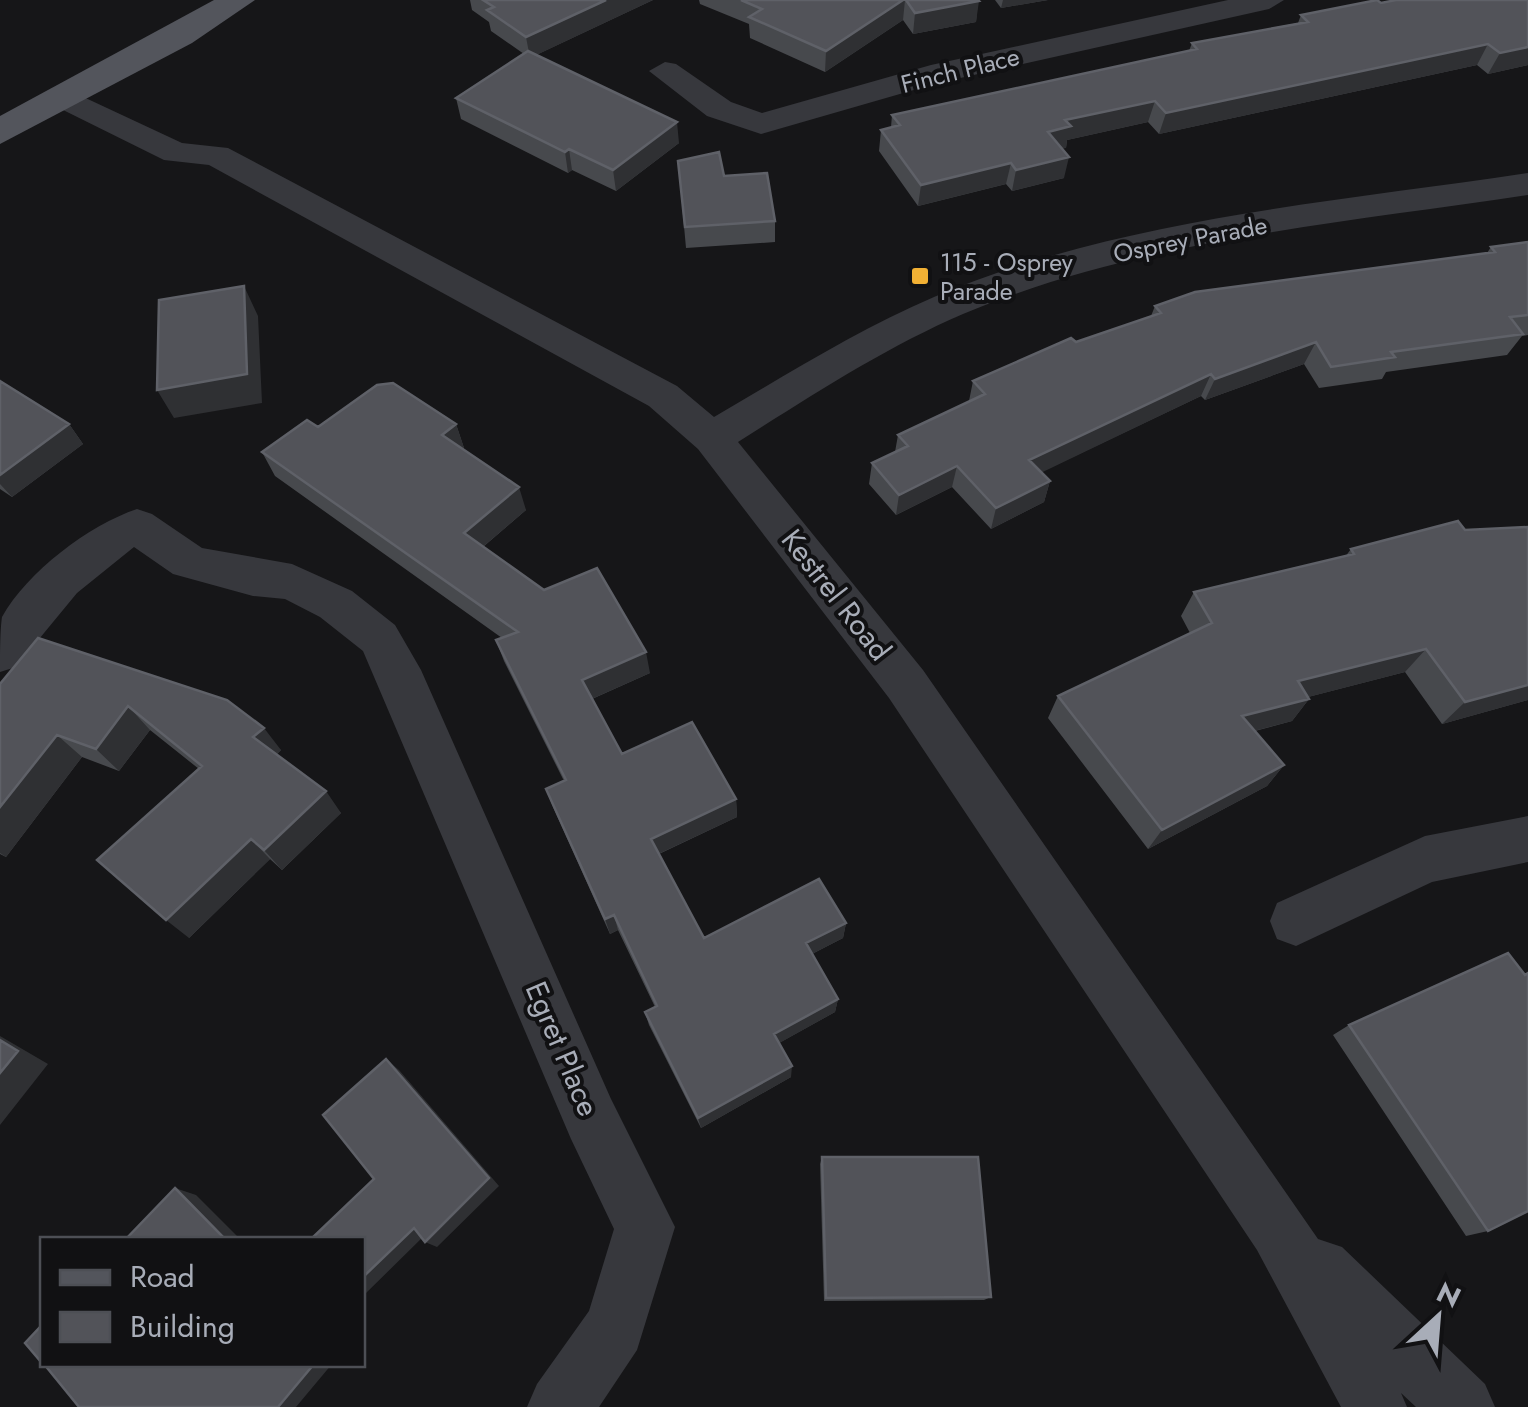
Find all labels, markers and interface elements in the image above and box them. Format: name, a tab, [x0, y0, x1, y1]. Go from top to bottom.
street label: Finch Place	[897, 38, 1023, 102]
street label: Osprey Parade	[1110, 206, 1270, 272]
place label: 115 - Osprey Parade	[940, 244, 1073, 309]
marker: 115 - Osprey Parade	[909, 265, 931, 287]
street label: Kestrel Road	[771, 520, 902, 670]
street label: Egret Place	[515, 975, 610, 1123]
legend	[40, 1237, 365, 1367]
text: Road	[130, 1255, 195, 1298]
north arrow	[1388, 1267, 1488, 1367]
text: N	[1430, 1272, 1468, 1318]
text: Building	[130, 1305, 235, 1348]

